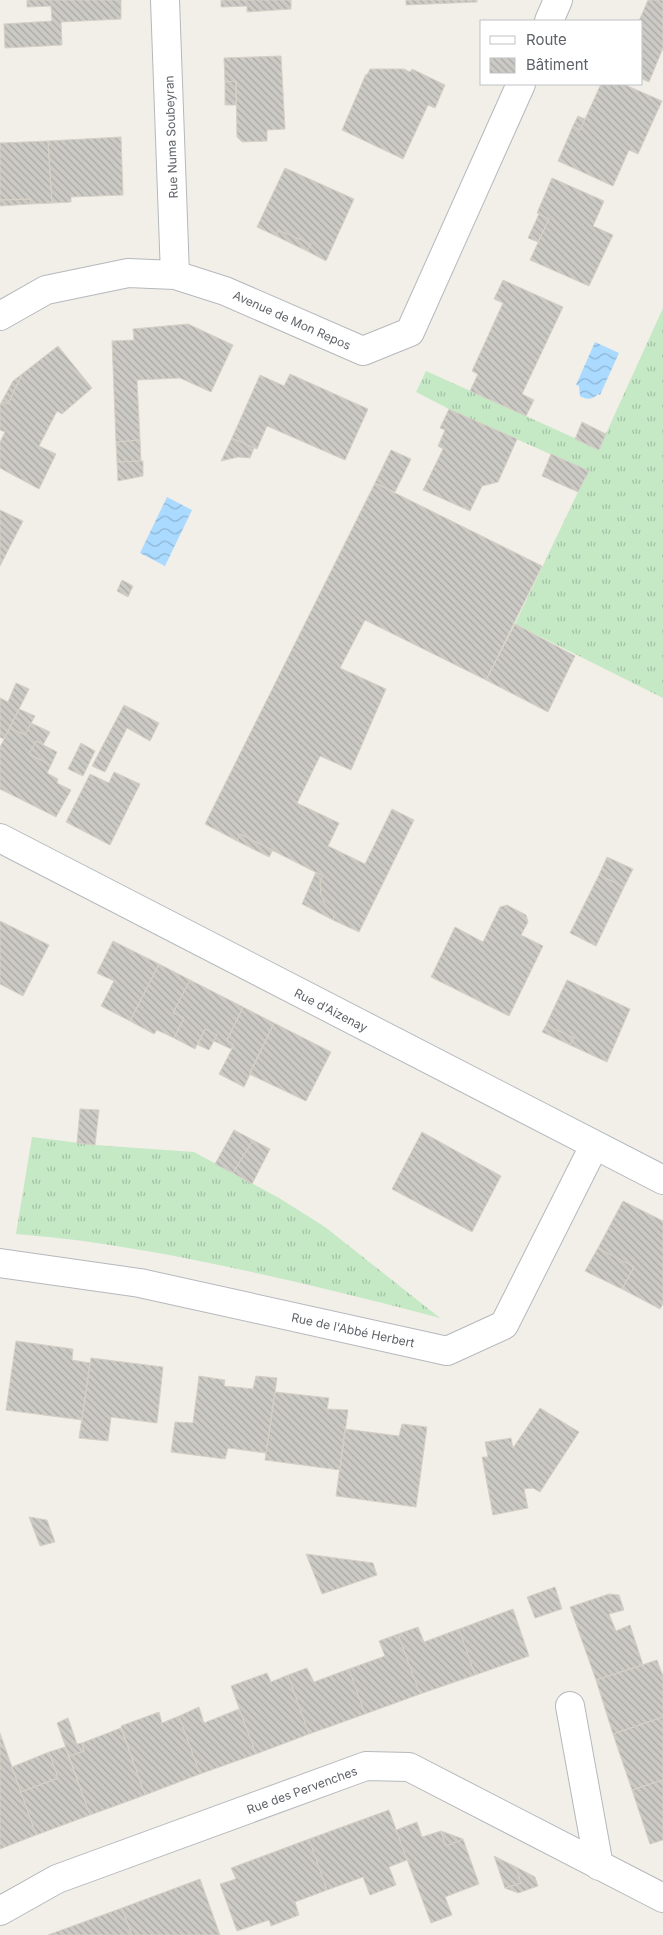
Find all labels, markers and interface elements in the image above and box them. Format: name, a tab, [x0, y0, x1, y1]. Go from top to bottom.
legend	[480, 20, 643, 85]
text: Route	[526, 30, 567, 49]
text: Bâtiment	[526, 55, 589, 74]
street label: Rue Numa Soubeyran	[161, 75, 181, 199]
street label: Avenue de Mon Repos	[231, 287, 353, 353]
street label: Rue d'Aizenay	[292, 985, 370, 1035]
street label: Rue de l'Abbé Herbert	[290, 1310, 416, 1350]
street label: Rue des Pervenches	[245, 1763, 359, 1817]

